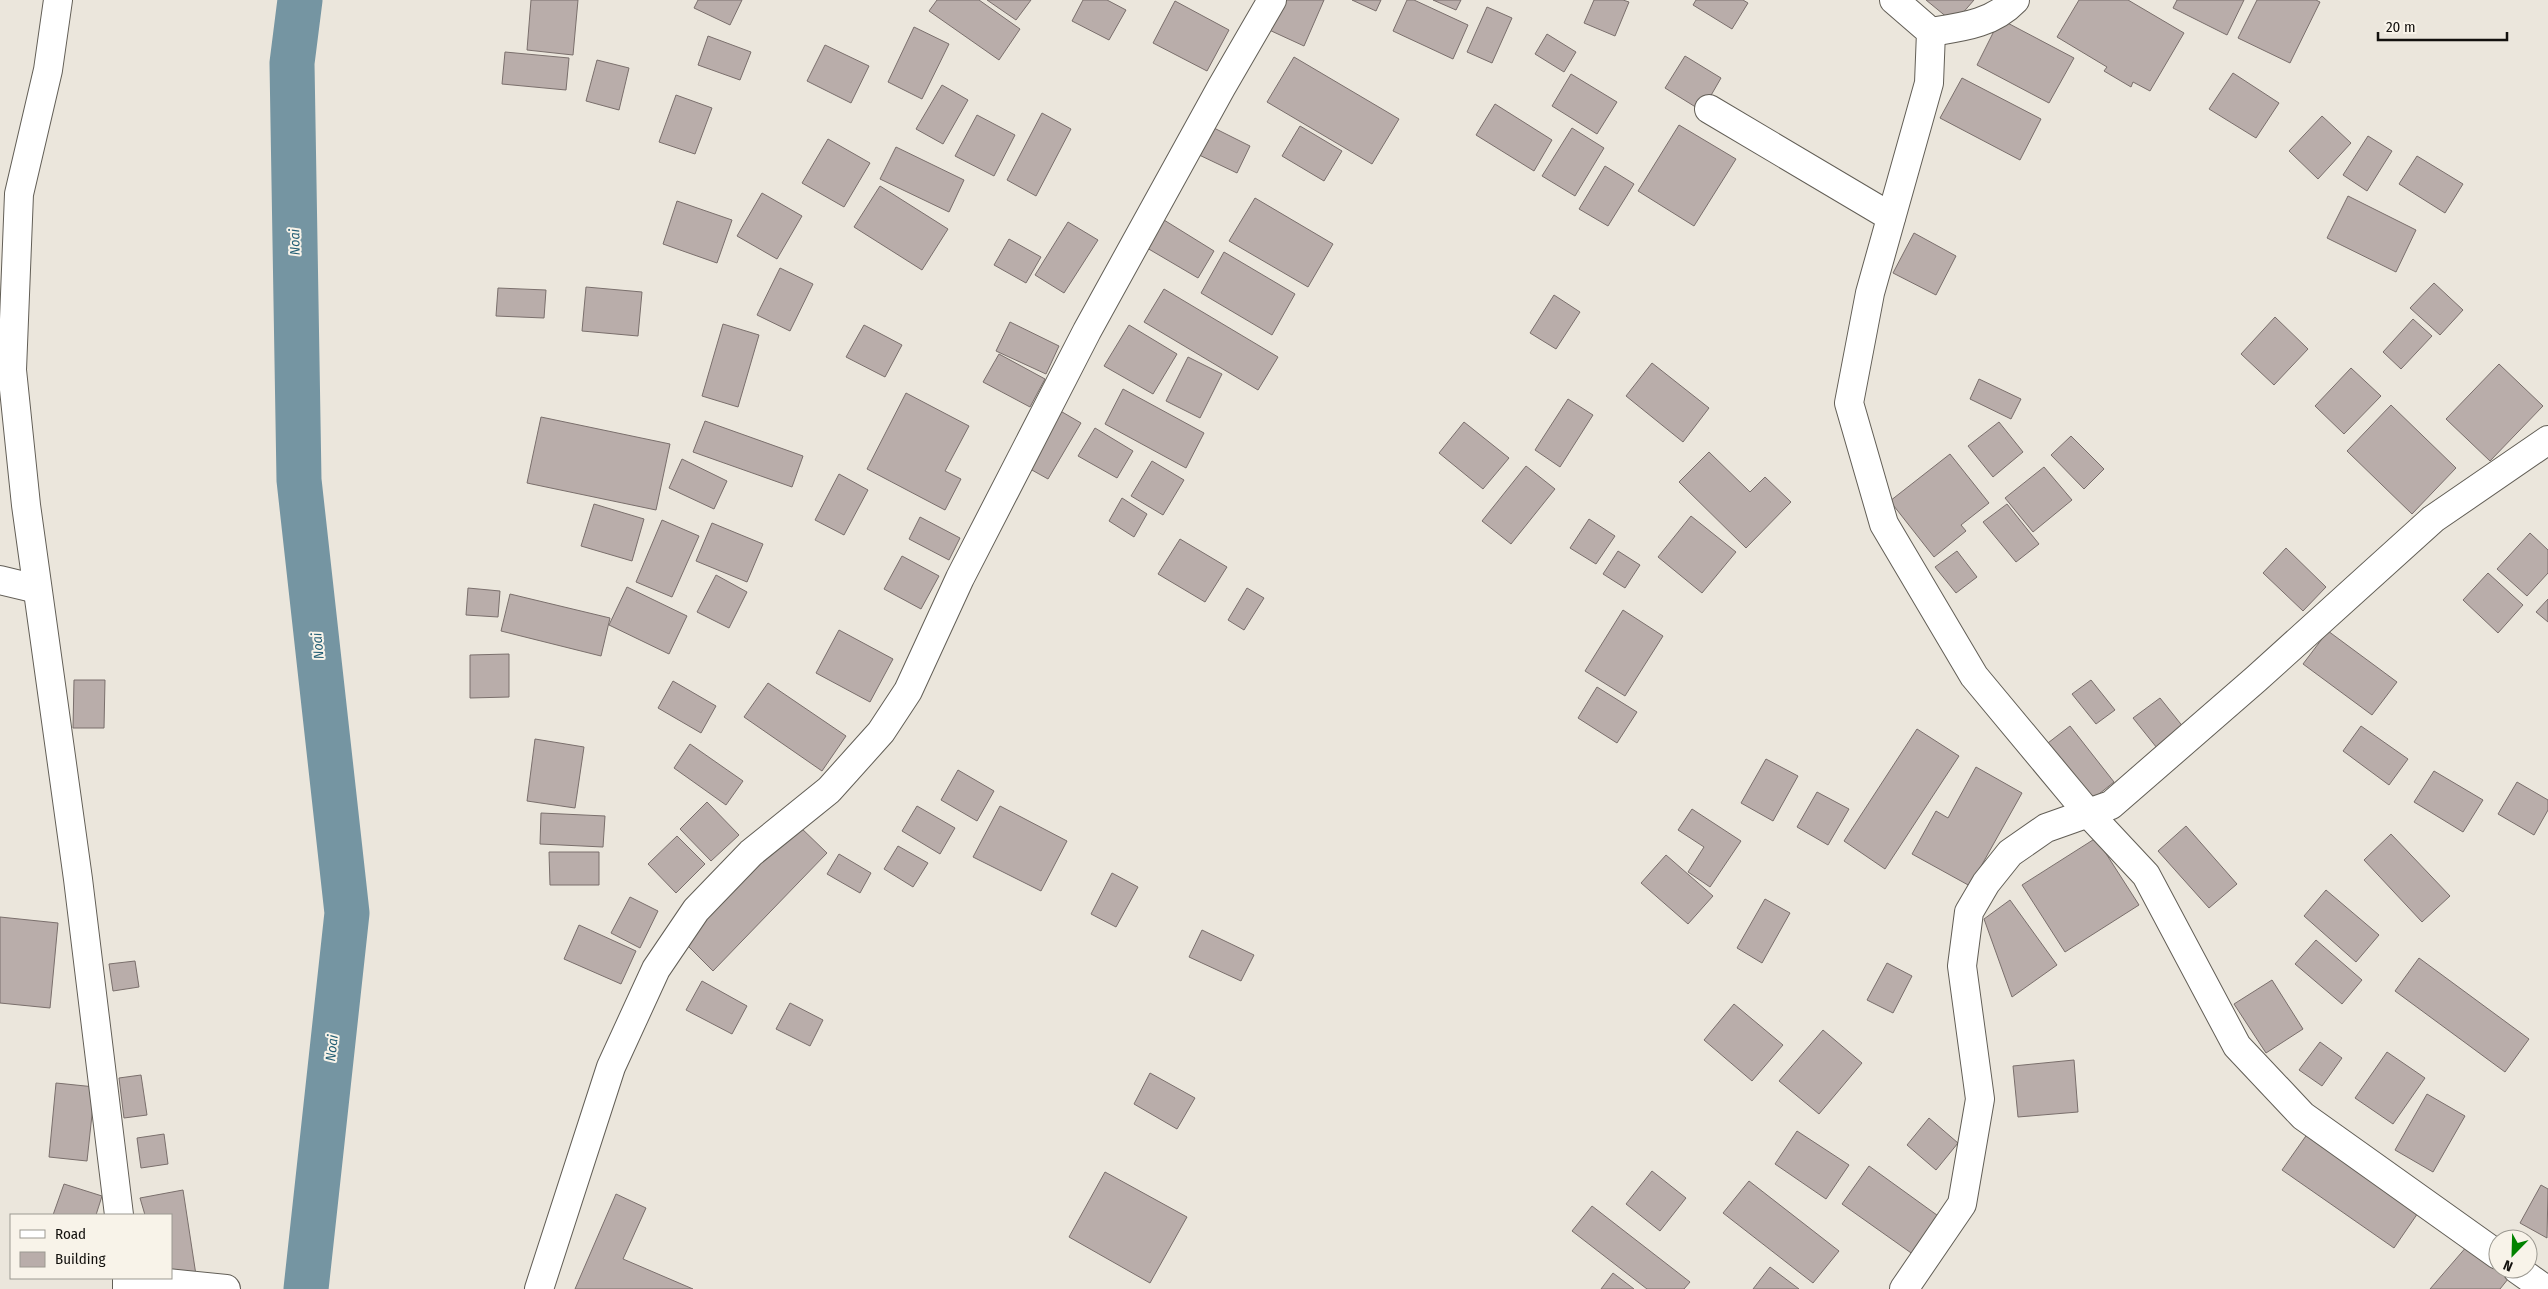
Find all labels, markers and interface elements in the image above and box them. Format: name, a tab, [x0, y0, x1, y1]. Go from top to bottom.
scale bar	[2378, 10, 2507, 42]
text: 20 m	[2386, 18, 2416, 36]
water label: Noai	[286, 228, 304, 255]
water label: Noai	[308, 631, 328, 660]
water label: Noai	[322, 1033, 342, 1062]
legend	[10, 1214, 172, 1279]
text: Road	[55, 1225, 86, 1243]
north arrow	[2488, 1229, 2538, 1279]
text: Building	[55, 1250, 106, 1268]
text: N	[2501, 1256, 2515, 1275]

